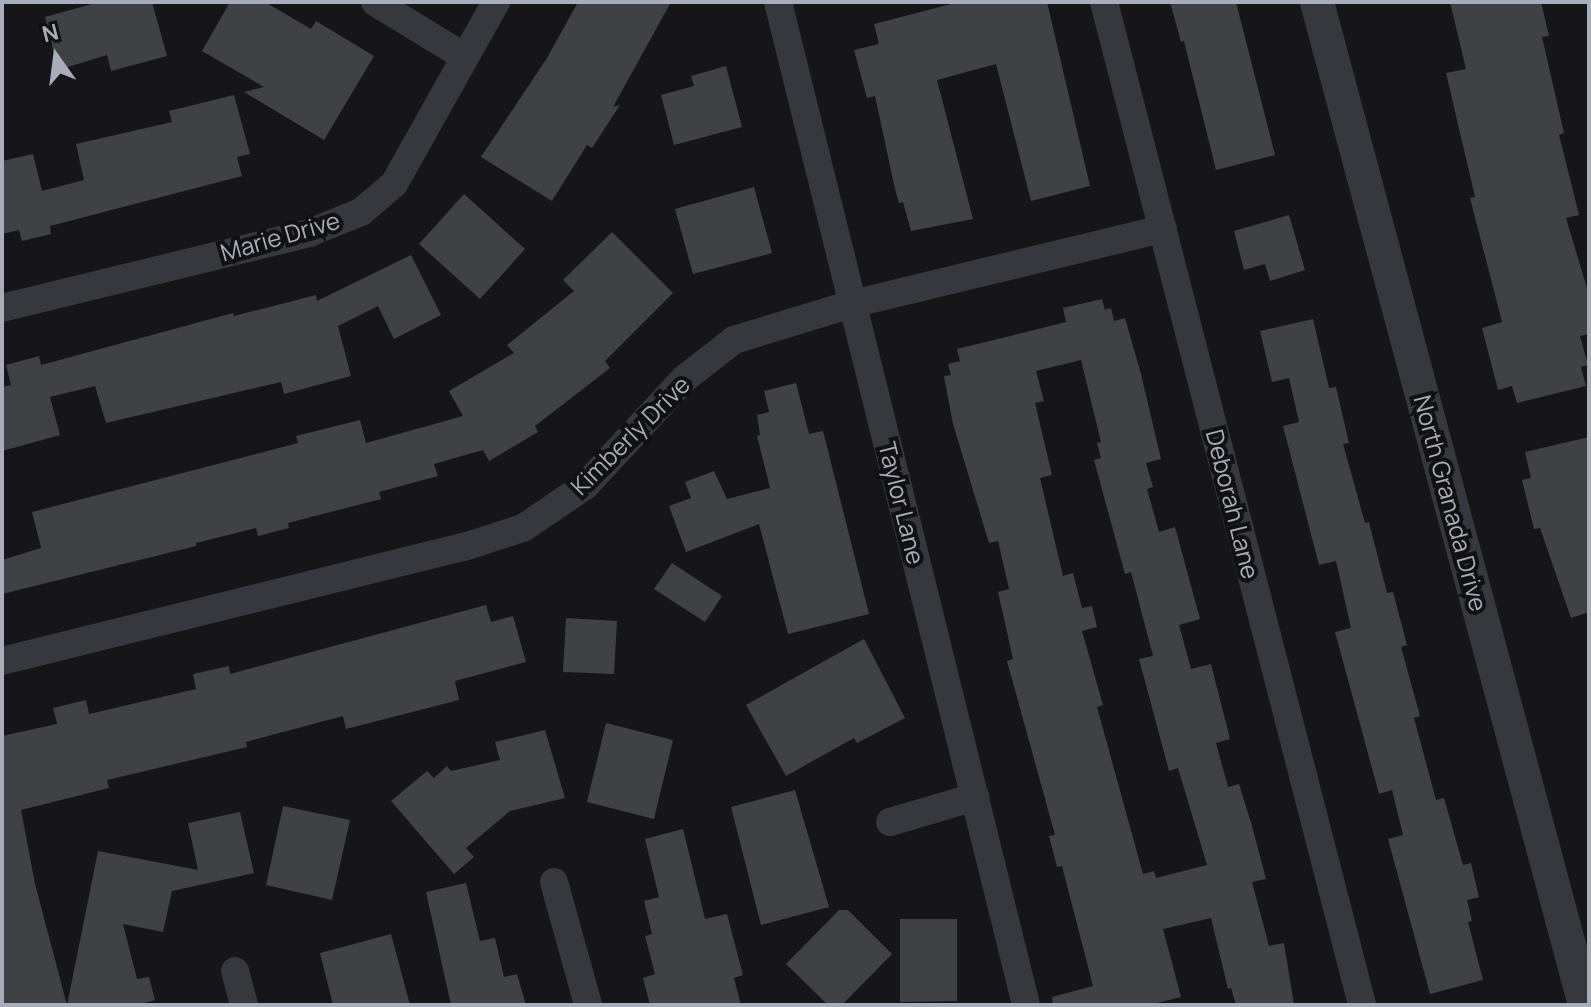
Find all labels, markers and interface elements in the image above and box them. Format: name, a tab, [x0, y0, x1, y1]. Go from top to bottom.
north arrow	[16, 16, 96, 96]
text: N	[39, 16, 61, 49]
street label: Marie Drive	[217, 205, 343, 267]
street label: Kimberly Drive	[565, 370, 695, 500]
street label: North Granada Drive	[1408, 392, 1494, 614]
street label: Deborah Lane	[1201, 426, 1265, 582]
street label: Taylor Lane	[873, 439, 931, 567]

